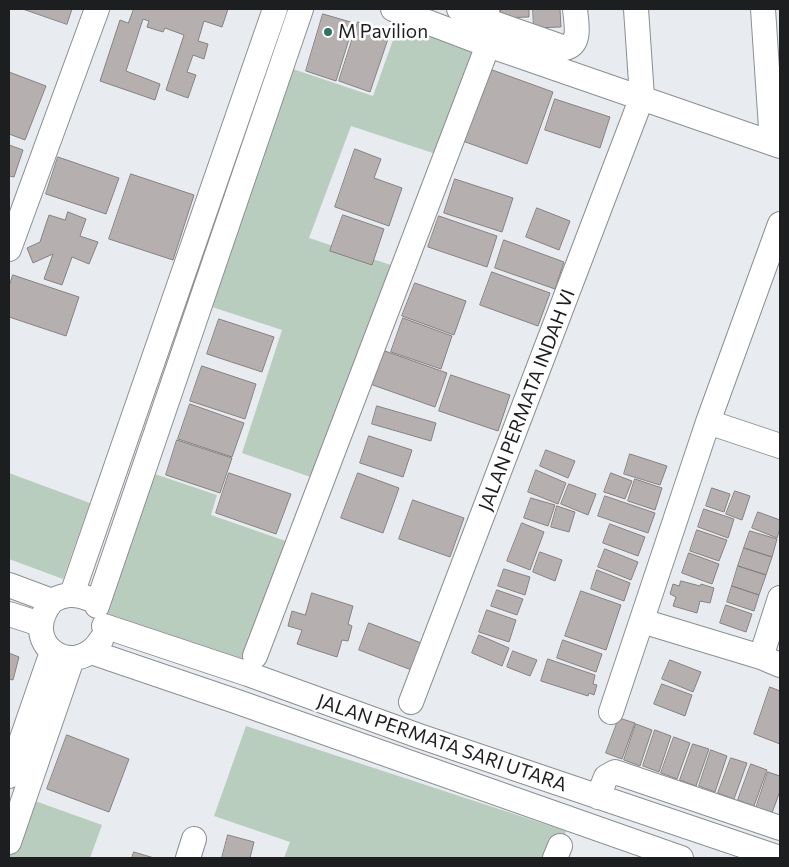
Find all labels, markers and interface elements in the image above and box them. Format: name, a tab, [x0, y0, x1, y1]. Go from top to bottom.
place label: M Pavilion	[338, 21, 428, 43]
marker: M Pavilion	[322, 26, 334, 38]
street label: JALAN PERMATA INDAH VI	[474, 286, 580, 514]
street label: JALAN PERMATA SARI UTARA	[314, 689, 570, 797]

